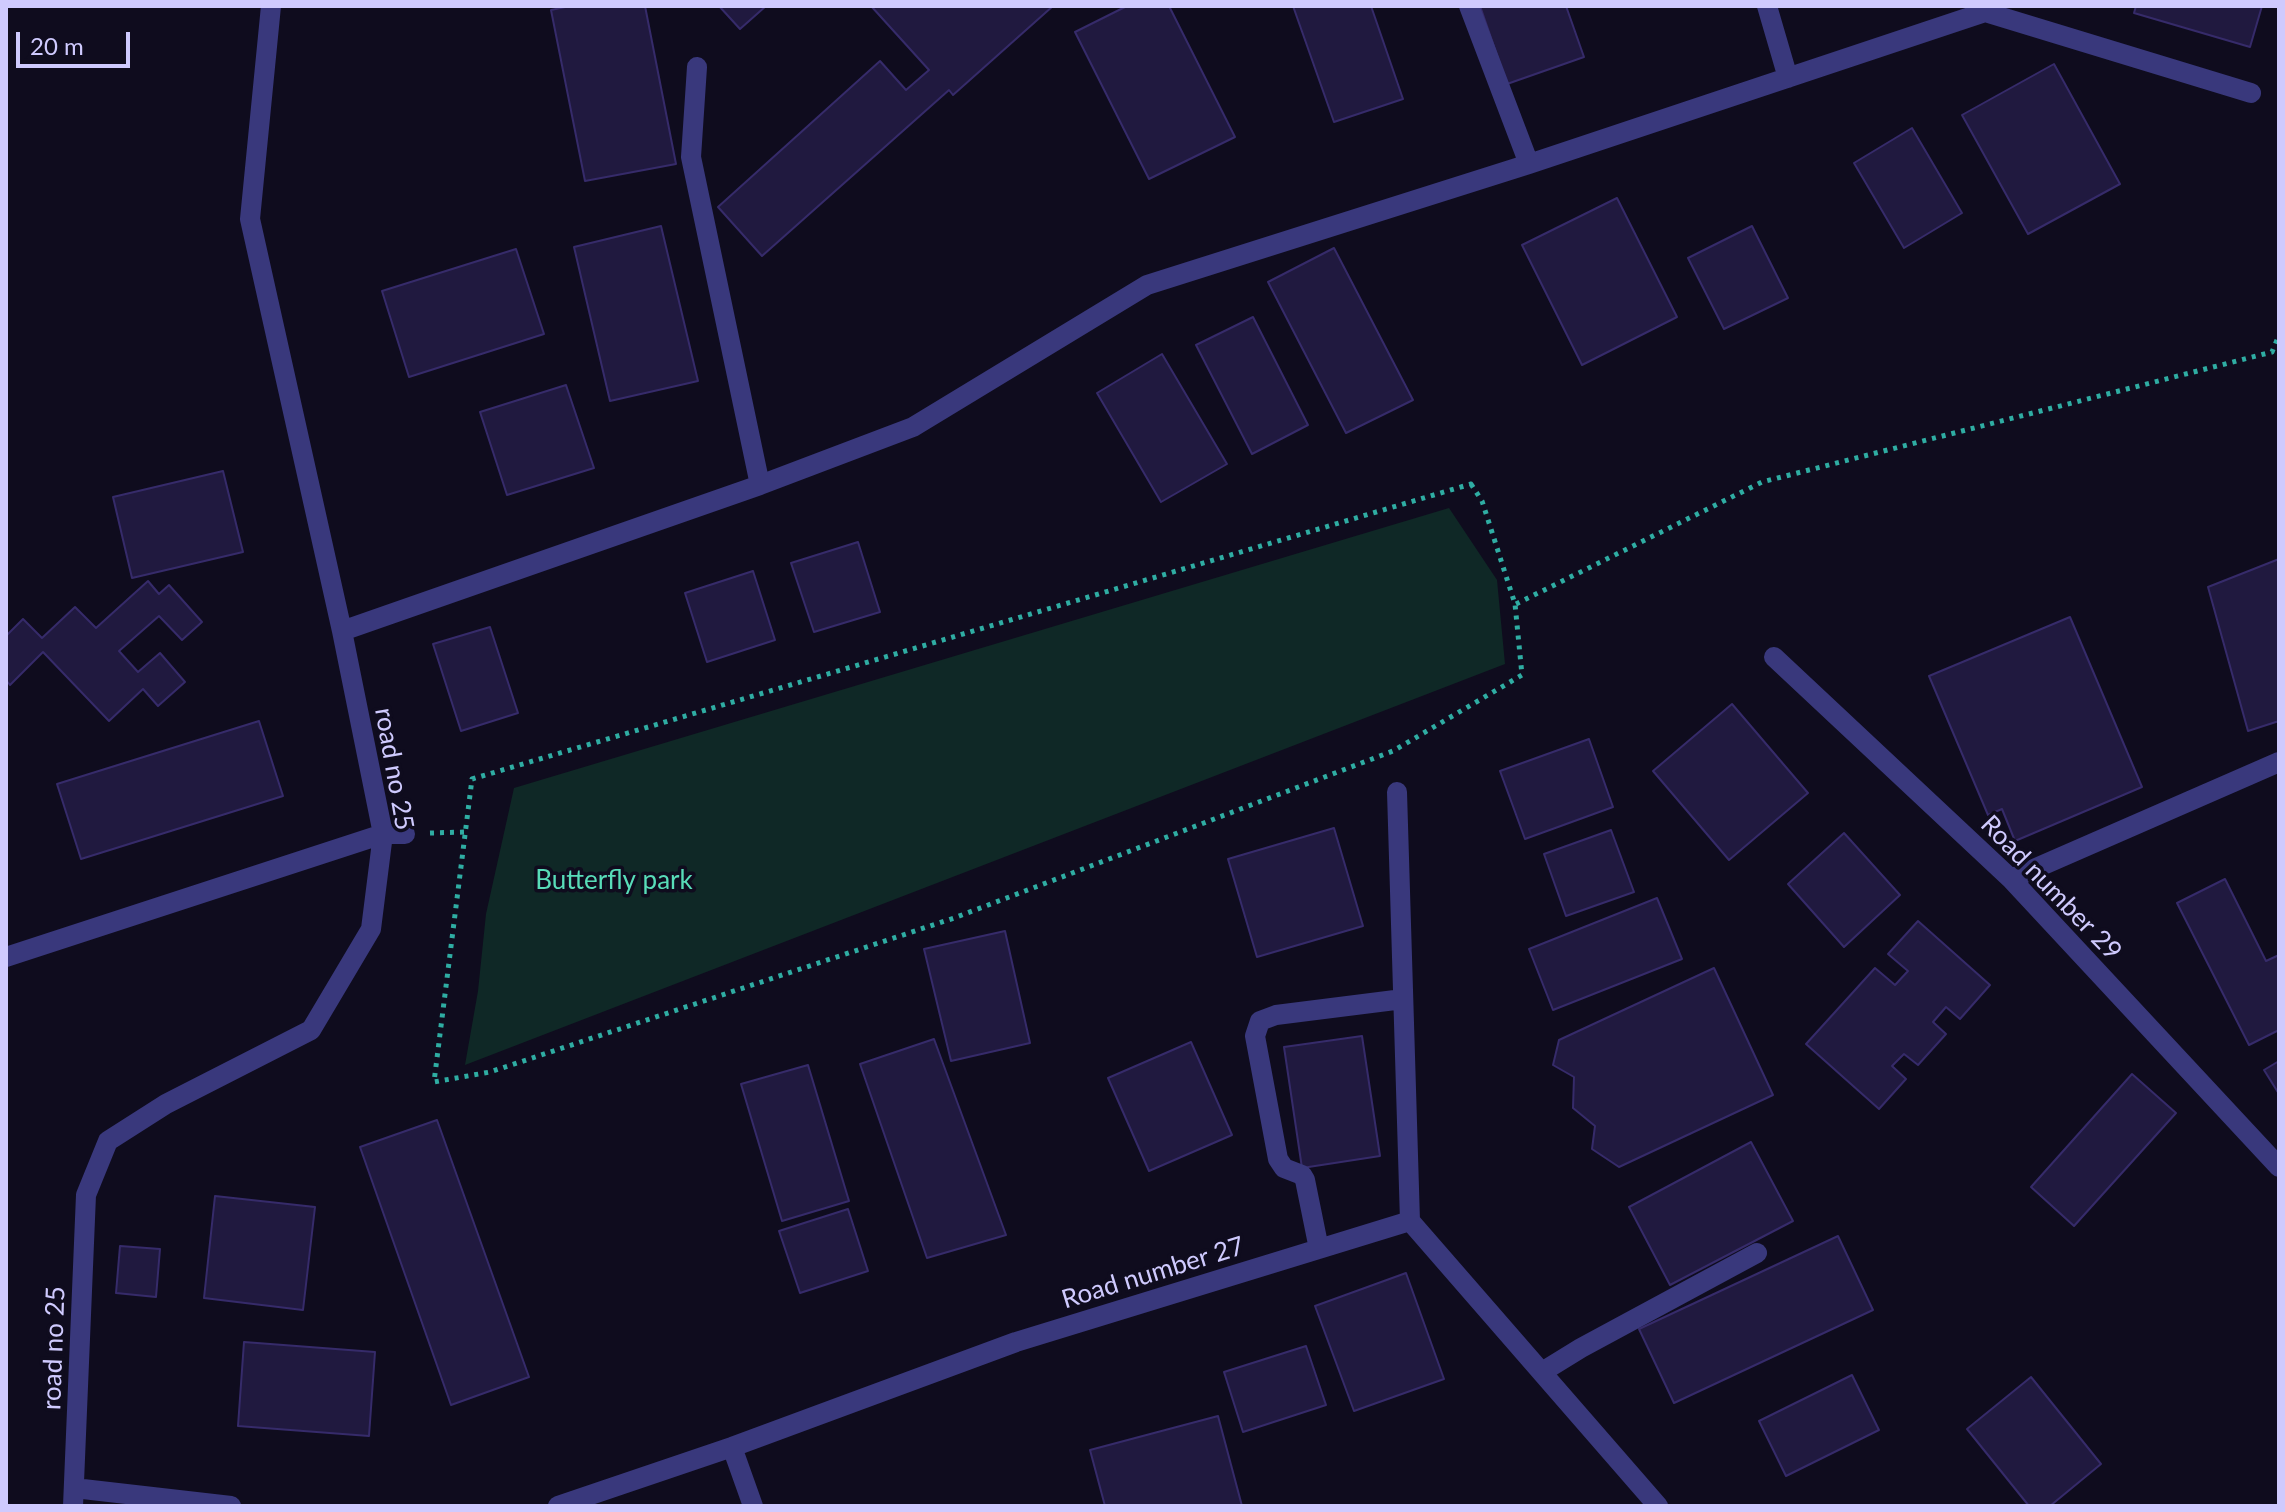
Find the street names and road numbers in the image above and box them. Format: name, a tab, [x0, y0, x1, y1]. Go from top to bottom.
street label: road no 25	[368, 705, 420, 833]
street label: Road number 29	[1974, 809, 2128, 967]
street label: Road number 27	[1058, 1230, 1248, 1316]
street label: road no 25	[36, 1286, 72, 1410]

